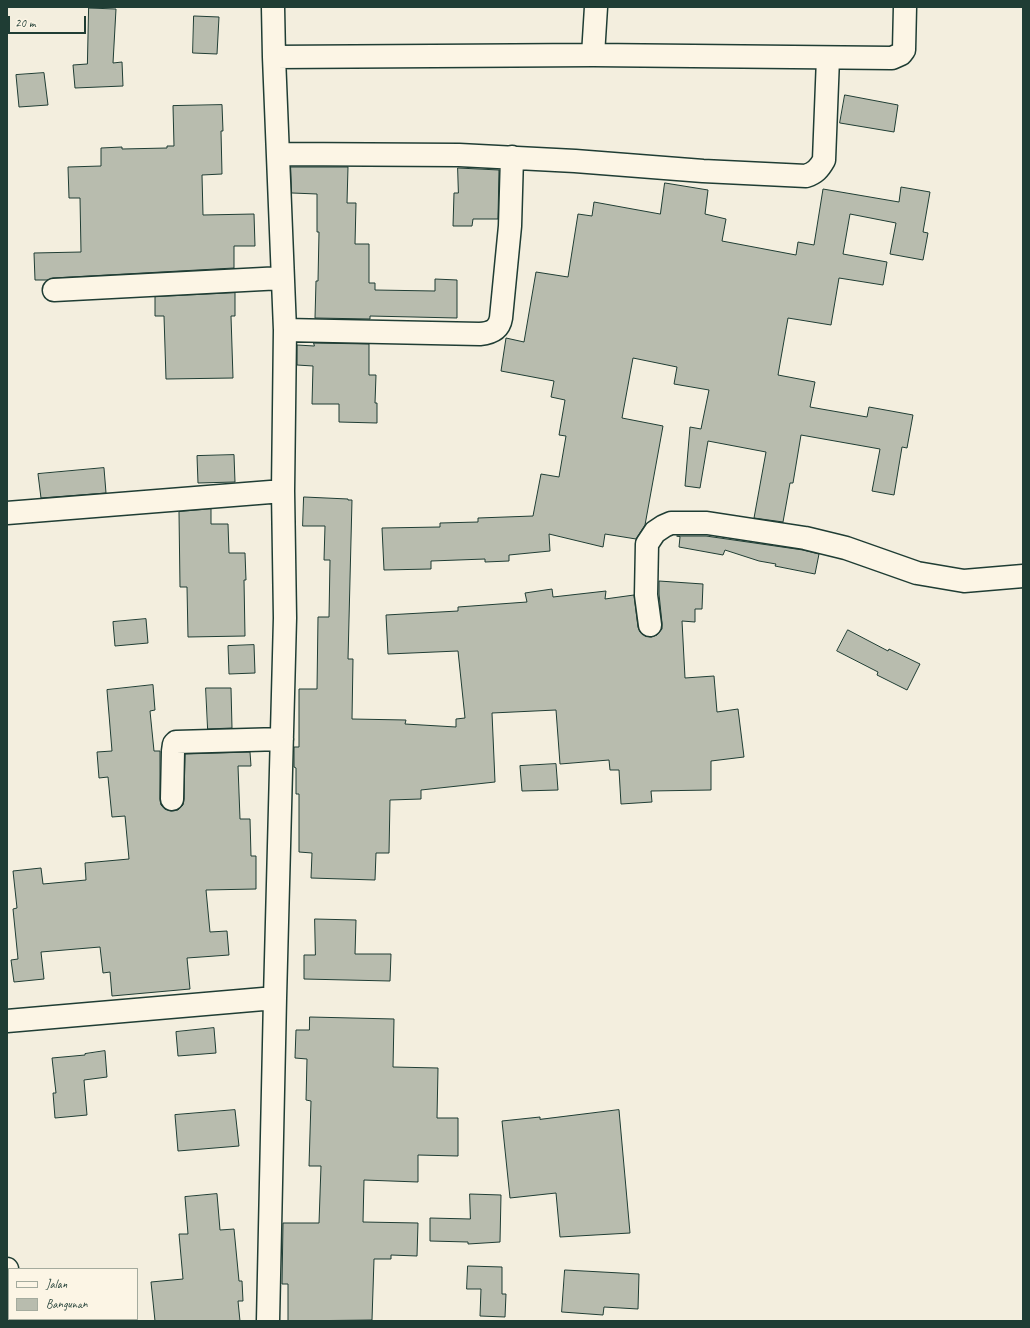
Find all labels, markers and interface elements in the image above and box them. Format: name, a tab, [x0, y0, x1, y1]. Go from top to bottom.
scale bar	[10, 8, 88, 34]
text: 20 m	[15, 15, 35, 31]
legend	[8, 1268, 138, 1320]
text: Jalan	[46, 1276, 67, 1292]
text: Bangunan	[46, 1296, 87, 1312]

